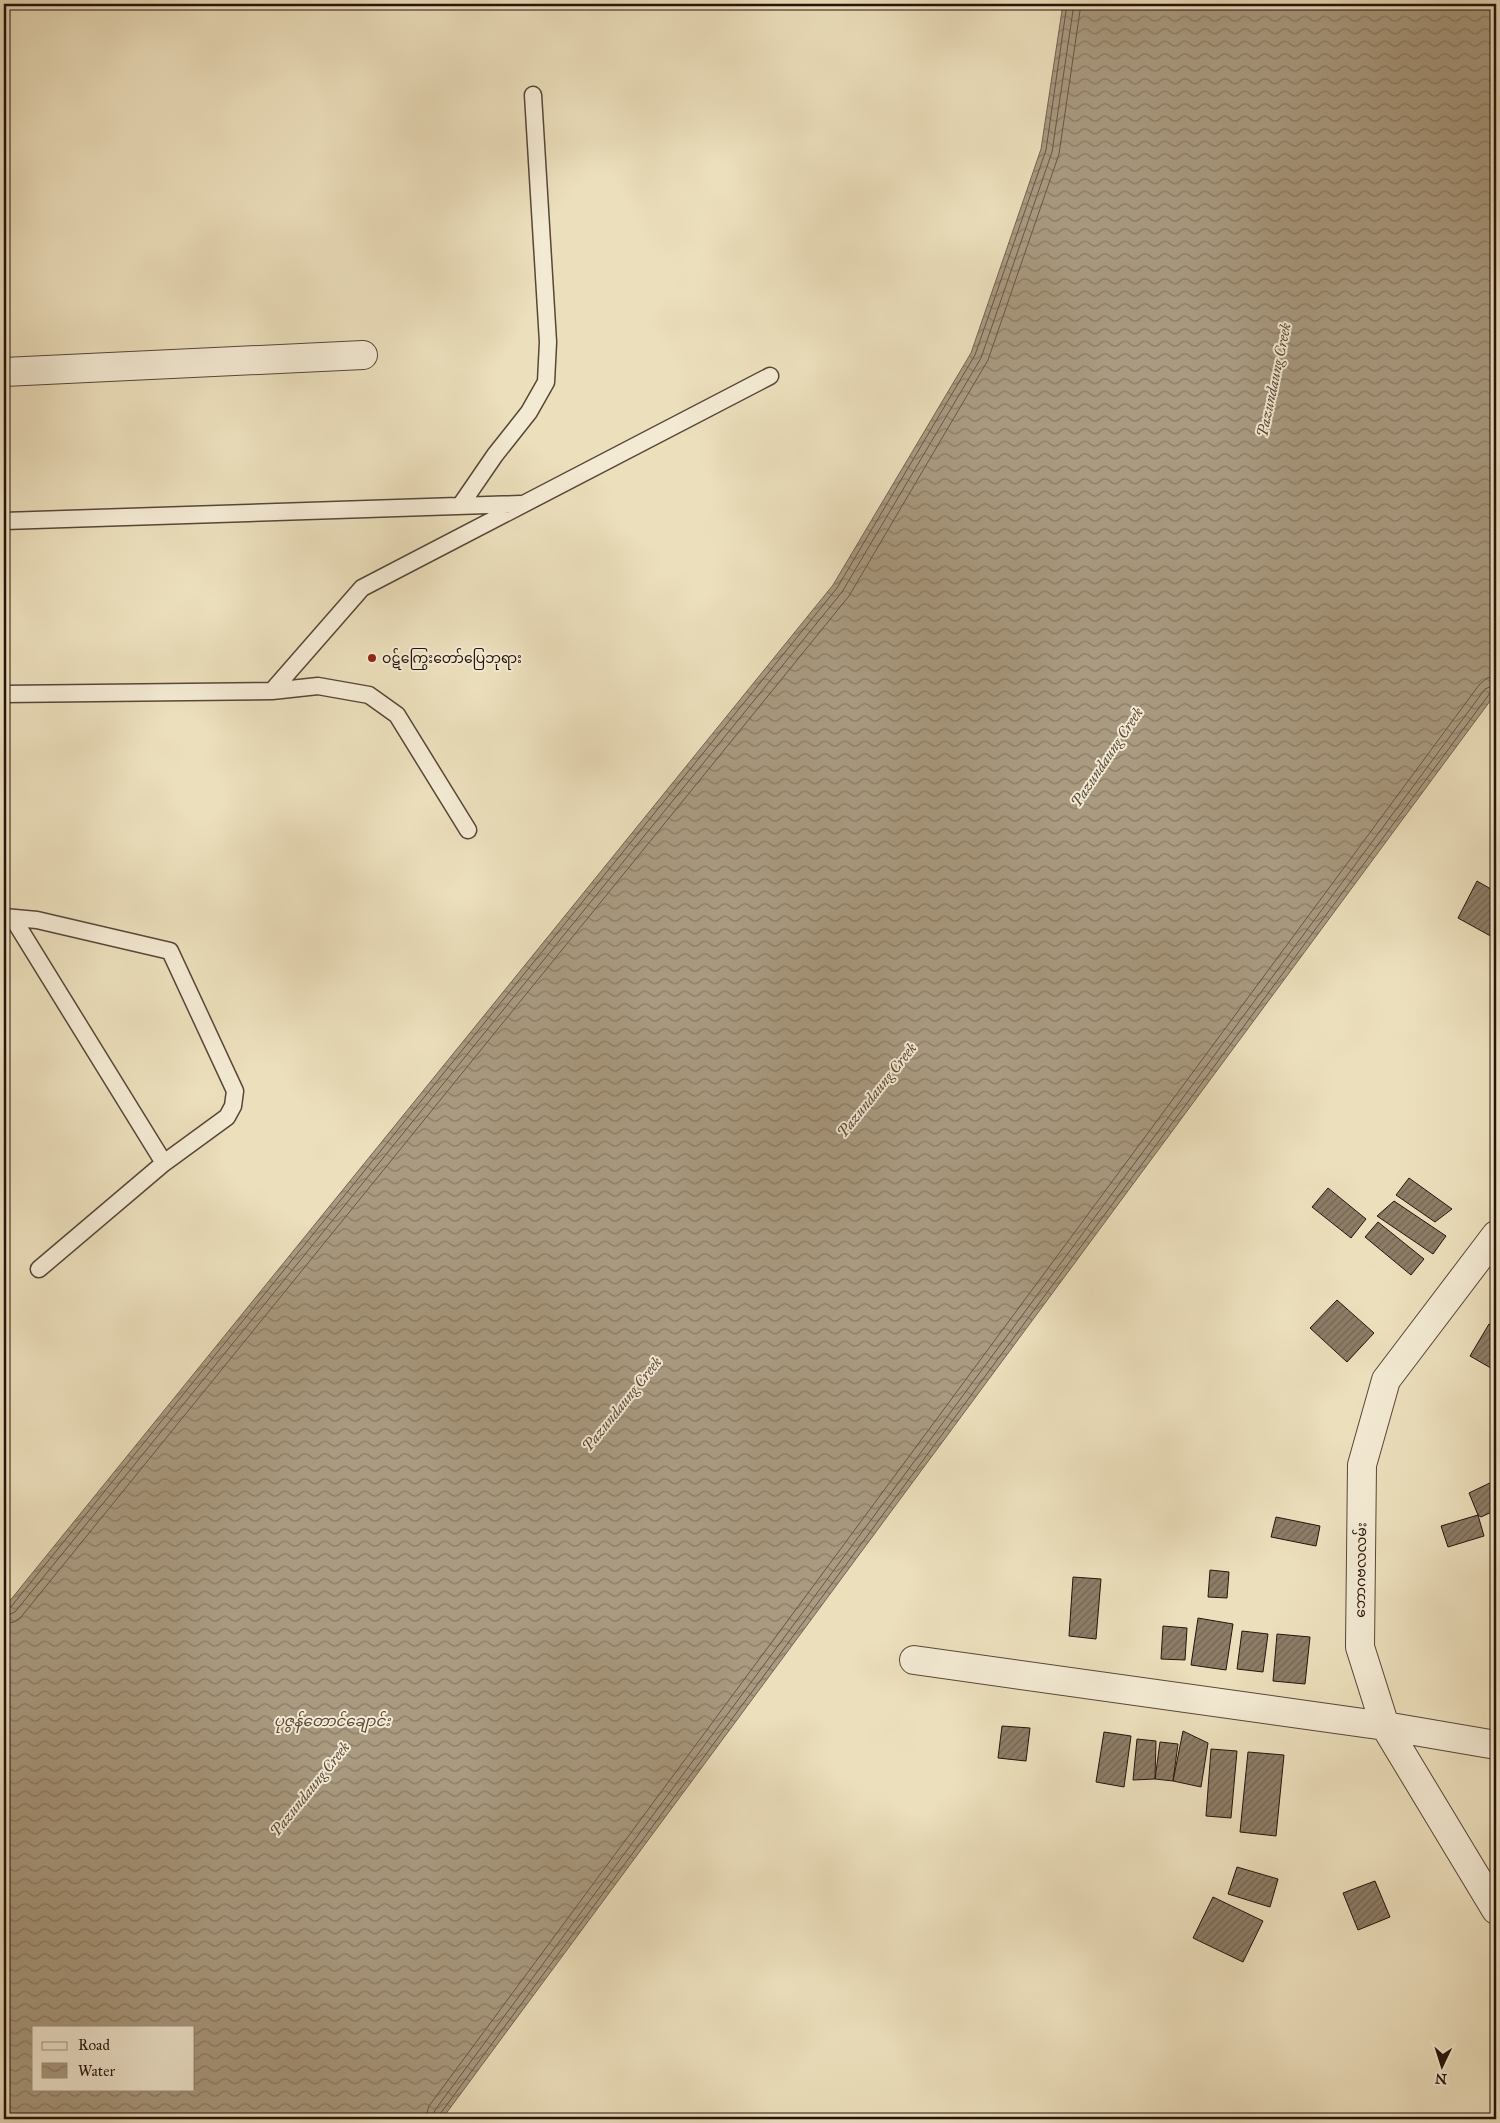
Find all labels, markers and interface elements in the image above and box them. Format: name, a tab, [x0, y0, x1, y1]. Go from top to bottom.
water label: Pazundaung Creek	[1253, 321, 1295, 439]
place label: ဝဋ်ကြွေးတော်ပြေဘုရား	[382, 648, 522, 670]
marker: ဝဋ်ကြွေးတော်ပြေဘုရား	[366, 652, 378, 664]
water label: Pazundaung Creek	[1067, 704, 1147, 810]
water label: Pazundaung Creek	[833, 1039, 921, 1141]
water label: Pazundaung Creek	[578, 1353, 666, 1455]
street label: ဘောဂဗလလမ်း	[1350, 1522, 1370, 1618]
water label: ပုဇွန်တောင်ချောင်း	[274, 1710, 391, 1733]
water label: Pazundaung Creek	[266, 1738, 354, 1840]
legend	[32, 2026, 195, 2090]
text: Road	[78, 2036, 110, 2054]
north arrow	[1418, 2040, 1468, 2090]
text: Water	[78, 2062, 115, 2080]
text: N	[1434, 2070, 1448, 2087]

